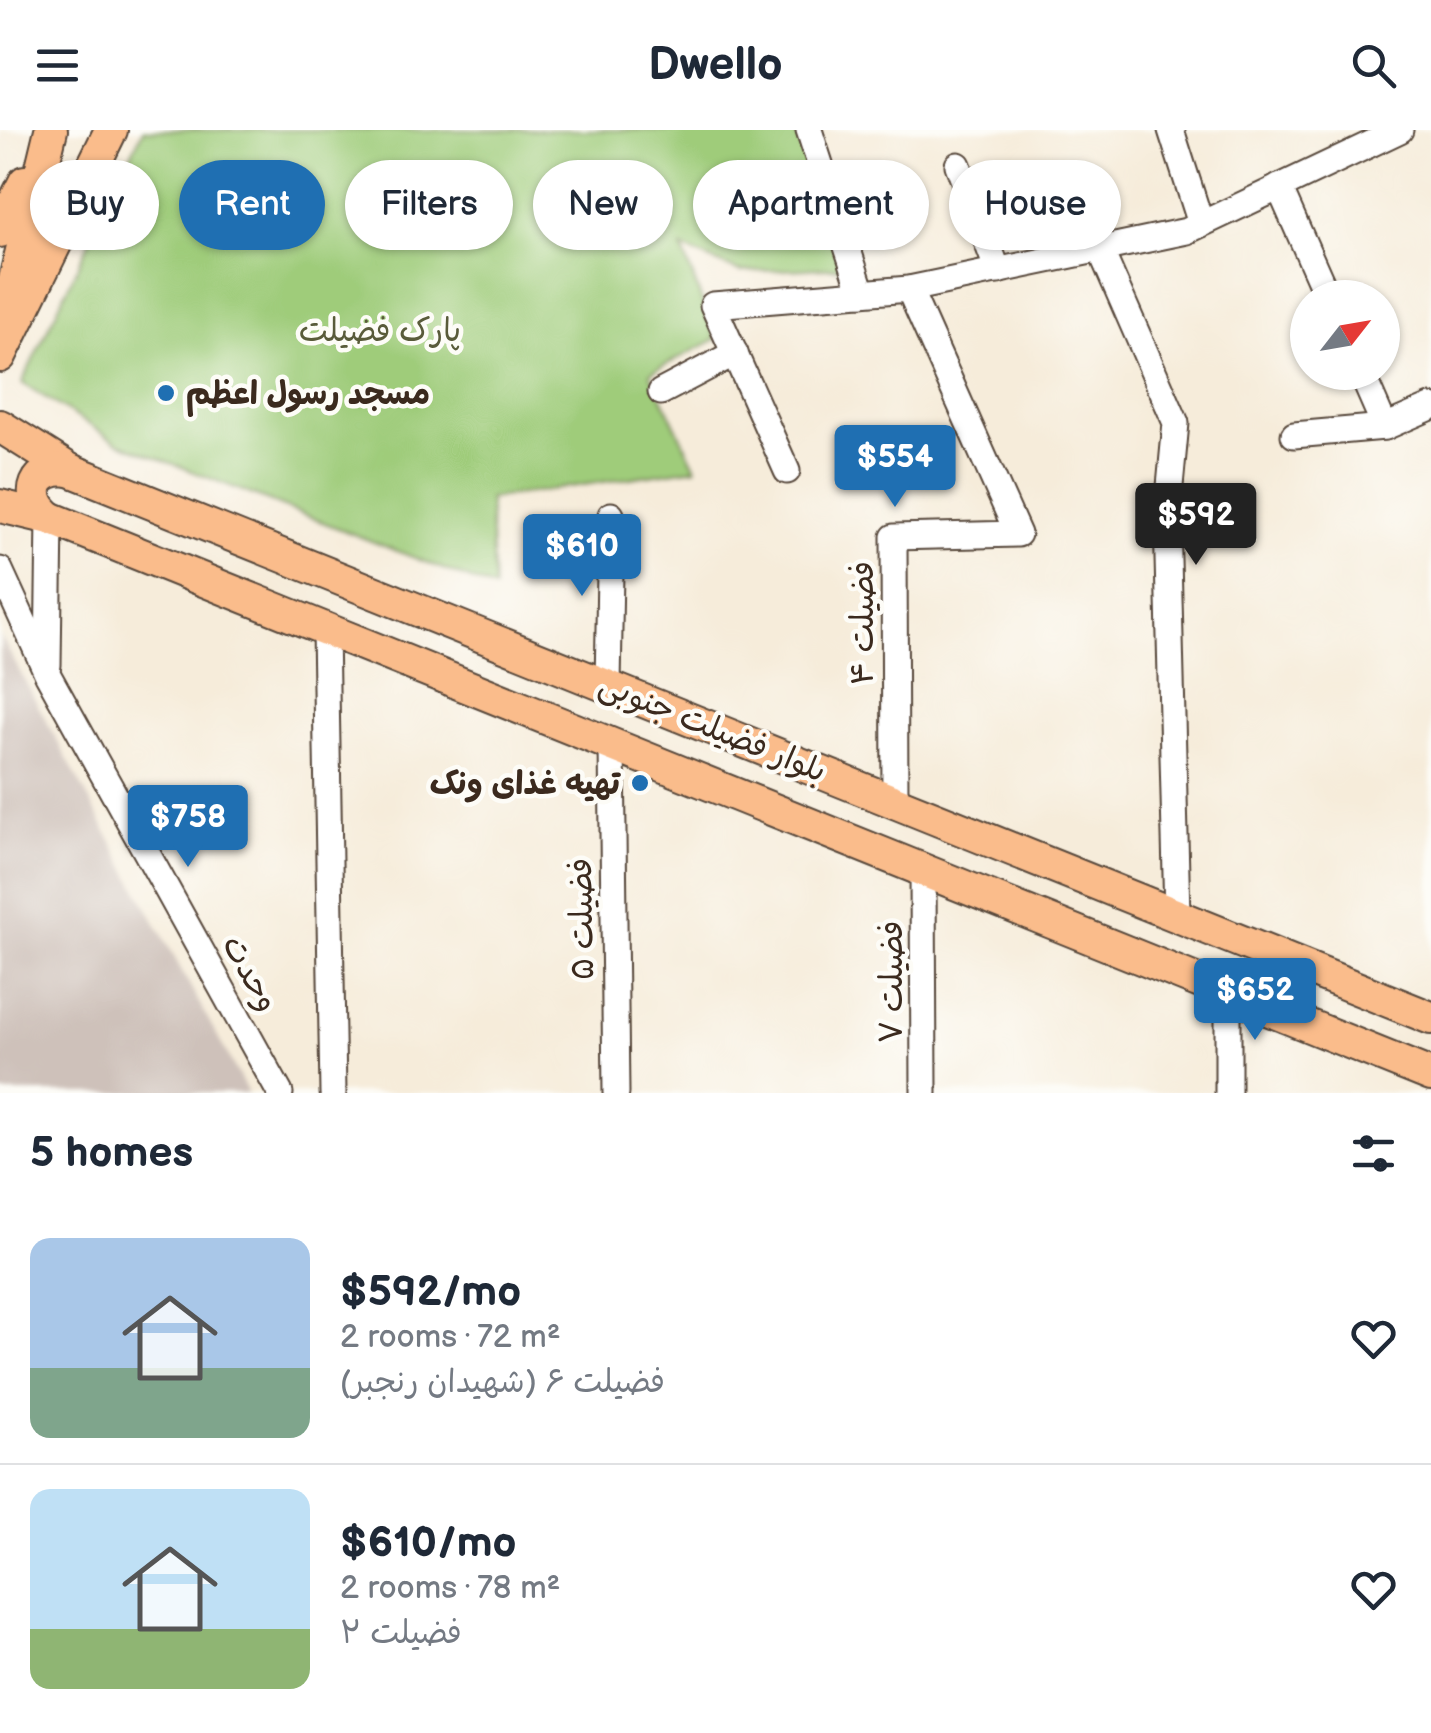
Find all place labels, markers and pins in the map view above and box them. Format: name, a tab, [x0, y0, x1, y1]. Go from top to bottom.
place label: مسجد رسول اعظم	[186, 375, 430, 417]
marker: مسجد رسول اعظم	[155, 382, 177, 404]
pin: $554	[836, 425, 954, 510]
pin: $592	[1137, 483, 1255, 568]
pin: $610	[523, 514, 641, 599]
place label: تهیه غذای ونک	[430, 765, 622, 804]
marker: تهیه غذای ونک	[629, 772, 651, 794]
pin: $758	[129, 785, 247, 870]
pin: $652	[1196, 958, 1314, 1043]

